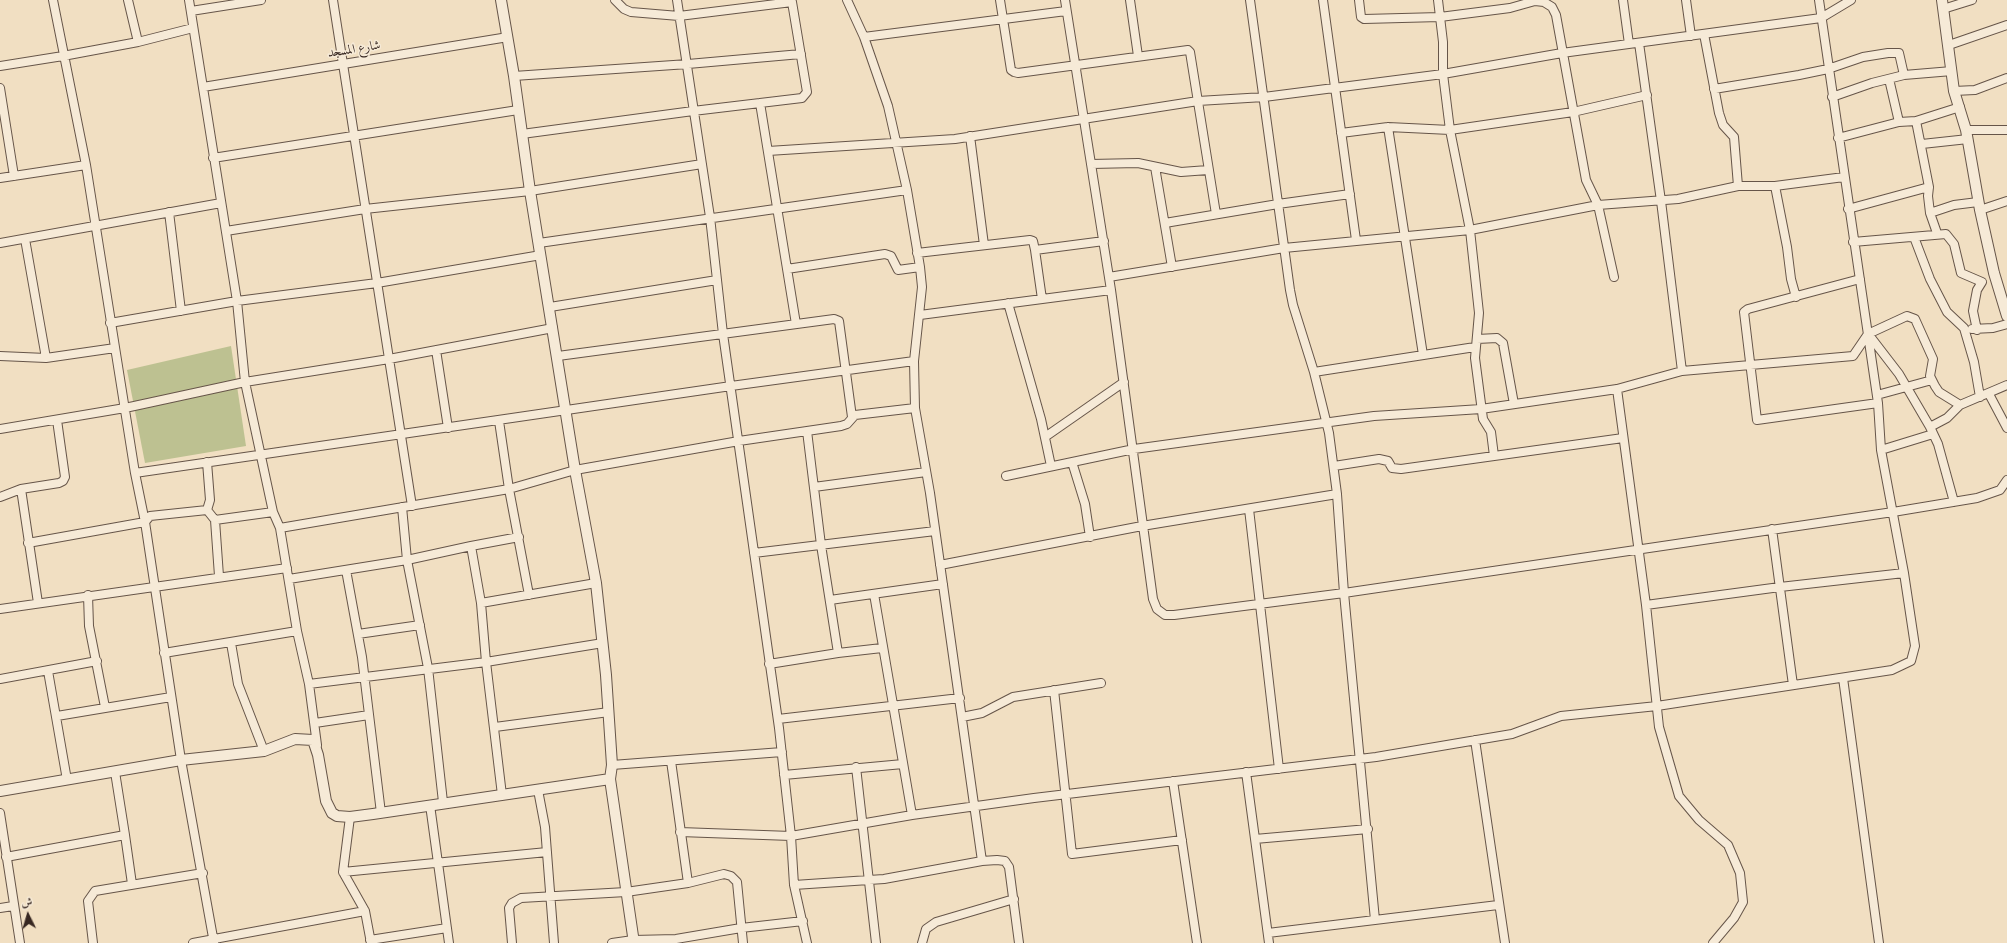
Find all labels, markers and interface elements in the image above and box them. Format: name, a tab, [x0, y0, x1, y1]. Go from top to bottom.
street label: شارع المسجد	[327, 38, 381, 62]
north arrow	[8, 895, 48, 935]
text: ش	[21, 896, 33, 909]

